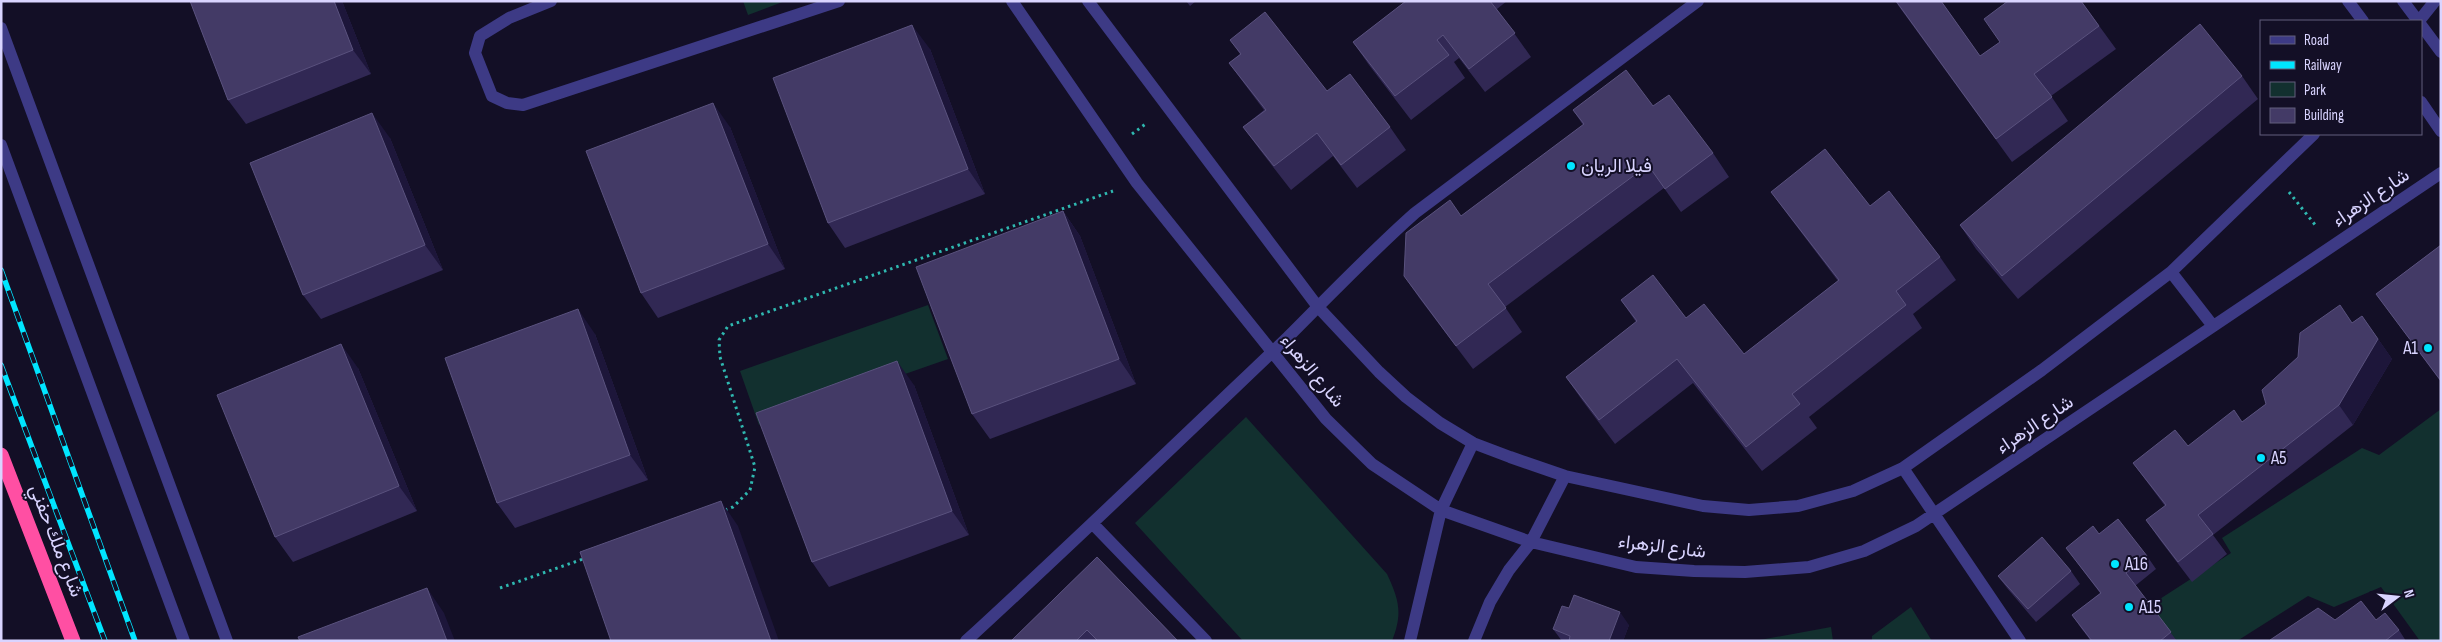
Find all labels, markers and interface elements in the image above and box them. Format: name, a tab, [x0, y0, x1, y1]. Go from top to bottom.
legend	[2260, 20, 2422, 135]
text: Road	[2304, 31, 2329, 50]
text: Railway	[2304, 56, 2342, 75]
text: Park	[2304, 81, 2326, 100]
text: Building	[2304, 106, 2344, 125]
place label: فيلا الريان	[1581, 155, 1652, 178]
marker: فيلا الريان	[1565, 160, 1577, 172]
street label: شارع الزهراء	[2328, 164, 2414, 232]
street label: شارع الزهراء	[1275, 330, 1349, 412]
place label: A1	[2402, 337, 2418, 360]
marker: A1	[2422, 342, 2434, 354]
street label: شارع الزهراء	[1992, 391, 2078, 459]
place label: A5	[2270, 447, 2287, 470]
marker: A5	[2255, 452, 2267, 464]
street label: شارع ملك حفني	[21, 482, 88, 602]
street label: شارع الزهراء	[1617, 530, 1707, 564]
place label: A16	[2124, 553, 2148, 576]
marker: A16	[2109, 558, 2121, 570]
north arrow	[2372, 572, 2422, 622]
text: N	[2400, 588, 2418, 599]
place label: A15	[2138, 596, 2161, 619]
marker: A15	[2123, 601, 2135, 613]

